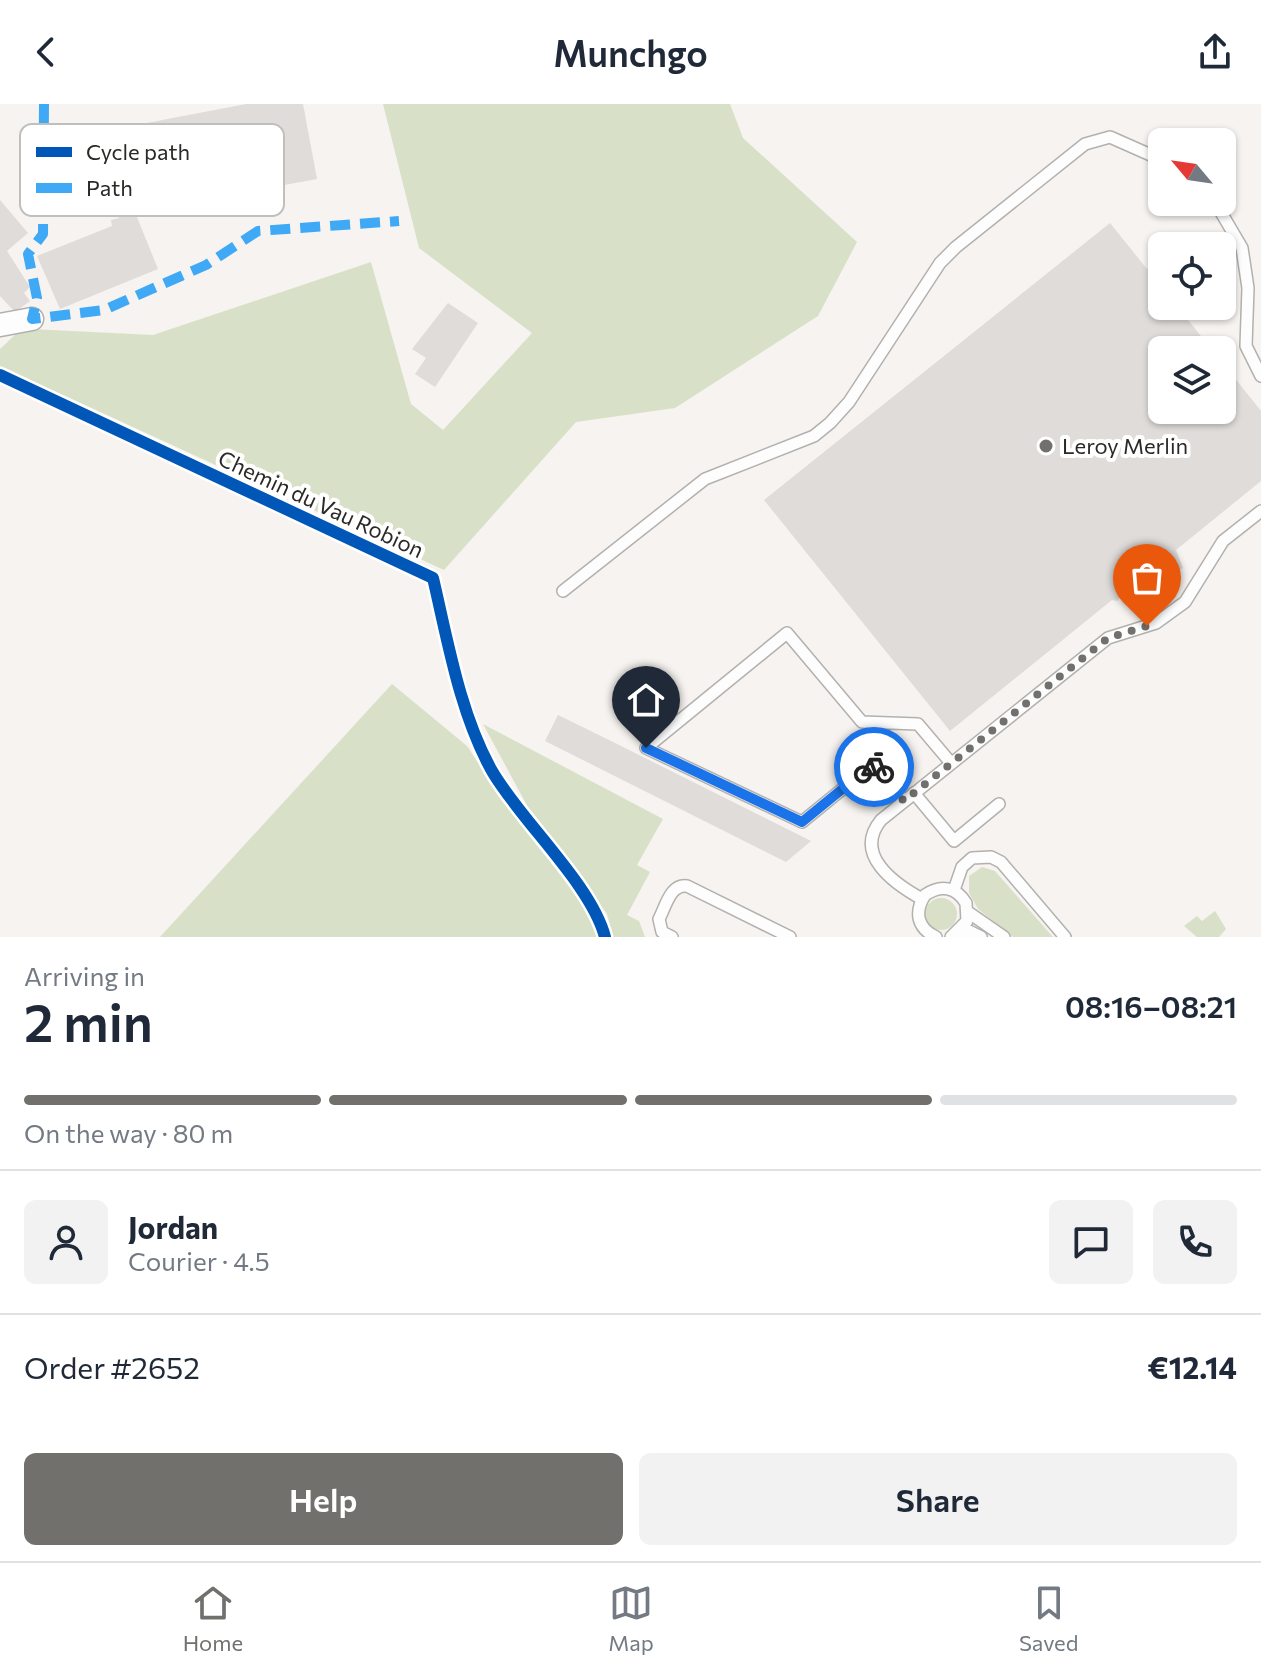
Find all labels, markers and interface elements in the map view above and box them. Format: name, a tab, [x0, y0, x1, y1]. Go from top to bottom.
icon: back	[24, 30, 68, 74]
text: Munchgo	[553, 30, 708, 74]
icon: share	[1193, 30, 1237, 74]
legend	[20, 124, 284, 216]
north arrow	[1148, 128, 1236, 216]
map controls	[1148, 128, 1236, 424]
text: Cycle path	[86, 138, 190, 165]
text: Path	[86, 174, 133, 201]
button: locate	[1148, 232, 1236, 320]
button: layers	[1148, 336, 1236, 424]
place label: Leroy Merlin	[1062, 432, 1188, 459]
marker: Leroy Merlin	[1037, 437, 1055, 455]
street label: Chemin du Vau Robion	[214, 444, 428, 563]
pin	[1113, 544, 1181, 626]
icon: bag	[1125, 556, 1169, 600]
pin	[612, 666, 680, 748]
icon: home	[624, 678, 668, 722]
courier	[834, 727, 914, 807]
icon: bike	[852, 745, 896, 789]
text: Arriving in	[24, 960, 145, 991]
text: 08:16–08:21	[1065, 987, 1237, 1024]
text: 2 min	[24, 989, 153, 1053]
text: On the way · 80 m	[24, 1117, 233, 1148]
button: person	[24, 1200, 108, 1284]
button: chat	[1049, 1200, 1133, 1284]
button: phone	[1153, 1200, 1237, 1284]
text: Jordan	[128, 1208, 218, 1245]
text: Courier · 4.5	[128, 1245, 270, 1276]
text: Order #2652	[24, 1348, 200, 1385]
text: €12.14	[1148, 1348, 1237, 1385]
button: Help	[24, 1453, 623, 1545]
button: Share	[639, 1453, 1237, 1545]
tab: Home	[183, 1581, 243, 1656]
tab: Map	[608, 1581, 654, 1656]
tab: Saved	[1019, 1581, 1078, 1656]

